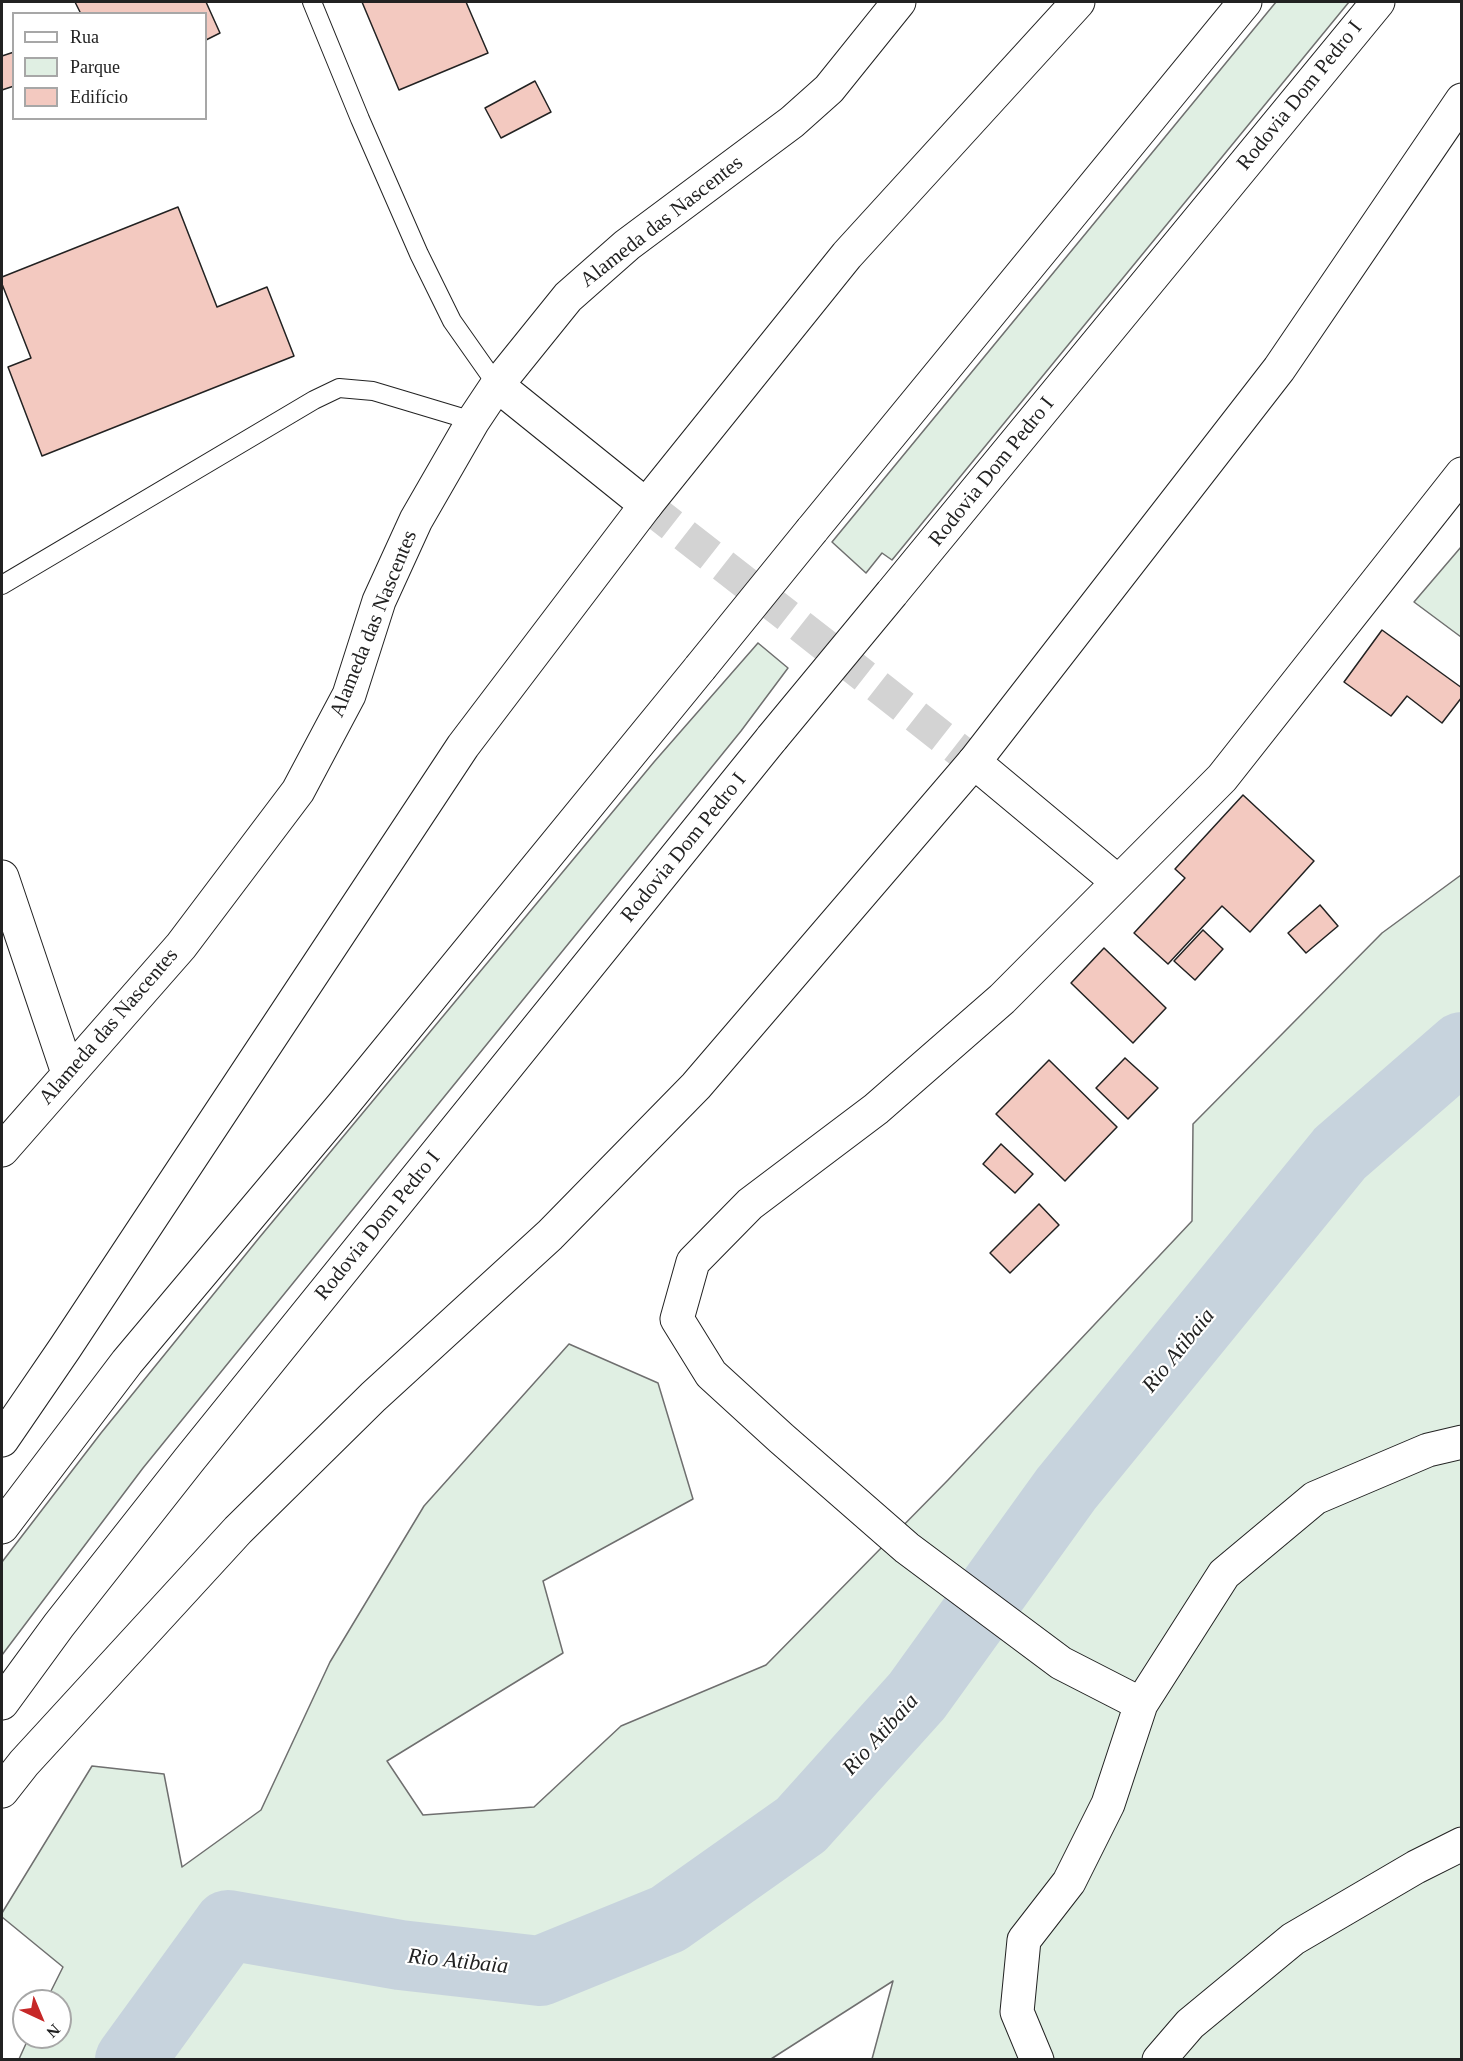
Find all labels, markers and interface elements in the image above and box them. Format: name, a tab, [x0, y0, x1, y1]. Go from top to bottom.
legend	[12, 12, 207, 120]
street label: Rodovia Dom Pedro I	[1232, 16, 1368, 176]
text: Rua	[70, 27, 99, 47]
text: Parque	[70, 57, 120, 77]
text: Edifício	[70, 87, 128, 107]
street label: Alameda das Nascentes	[576, 151, 748, 293]
street label: Rodovia Dom Pedro I	[924, 392, 1060, 552]
street label: Alameda das Nascentes	[325, 527, 423, 721]
street label: Rodovia Dom Pedro I	[616, 768, 752, 928]
street label: Alameda das Nascentes	[34, 943, 184, 1111]
street label: Rodovia Dom Pedro I	[310, 1146, 446, 1306]
water label: Rio Atibaia	[1137, 1304, 1221, 1398]
water label: Rio Atibaia	[837, 1689, 925, 1781]
water label: Rio Atibaia	[406, 1944, 510, 1980]
north arrow	[12, 1989, 72, 2049]
text: N	[43, 2021, 64, 2041]

